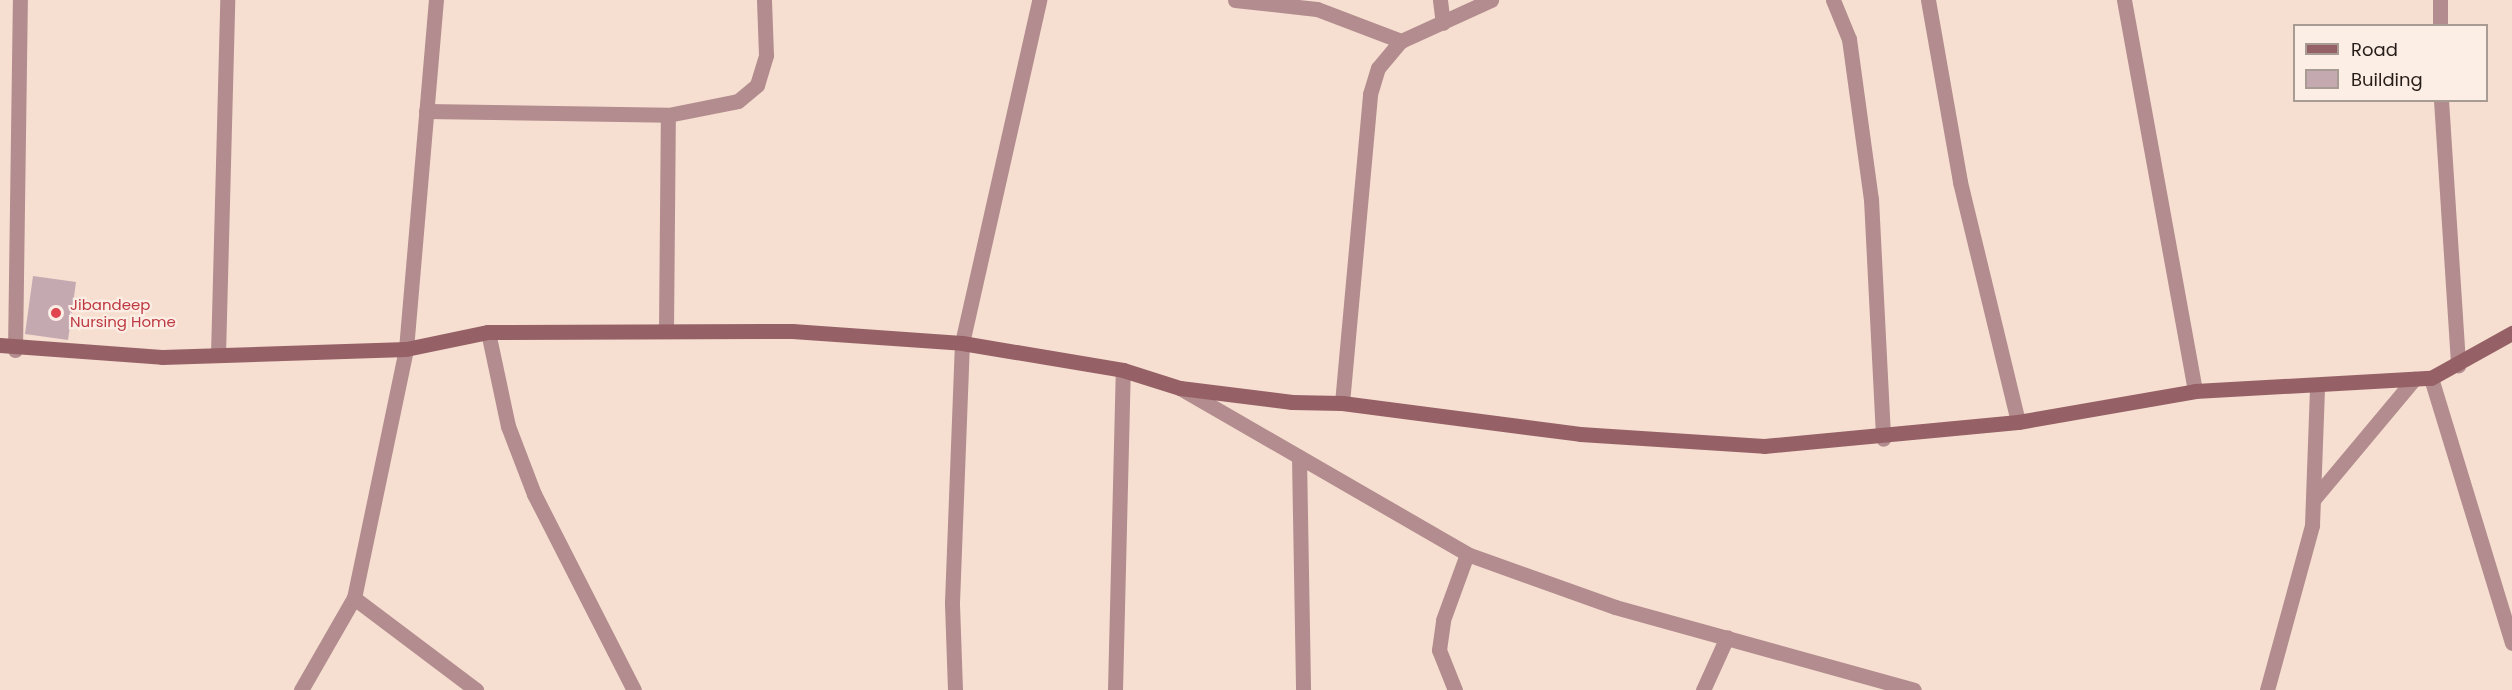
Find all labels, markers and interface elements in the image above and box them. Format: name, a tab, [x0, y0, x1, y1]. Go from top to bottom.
legend	[2293, 24, 2488, 102]
text: Road	[2351, 37, 2398, 62]
text: Building	[2351, 67, 2423, 92]
place label: Jibandeep Nursing Home	[70, 295, 176, 330]
marker: Jibandeep Nursing Home	[47, 304, 65, 322]

